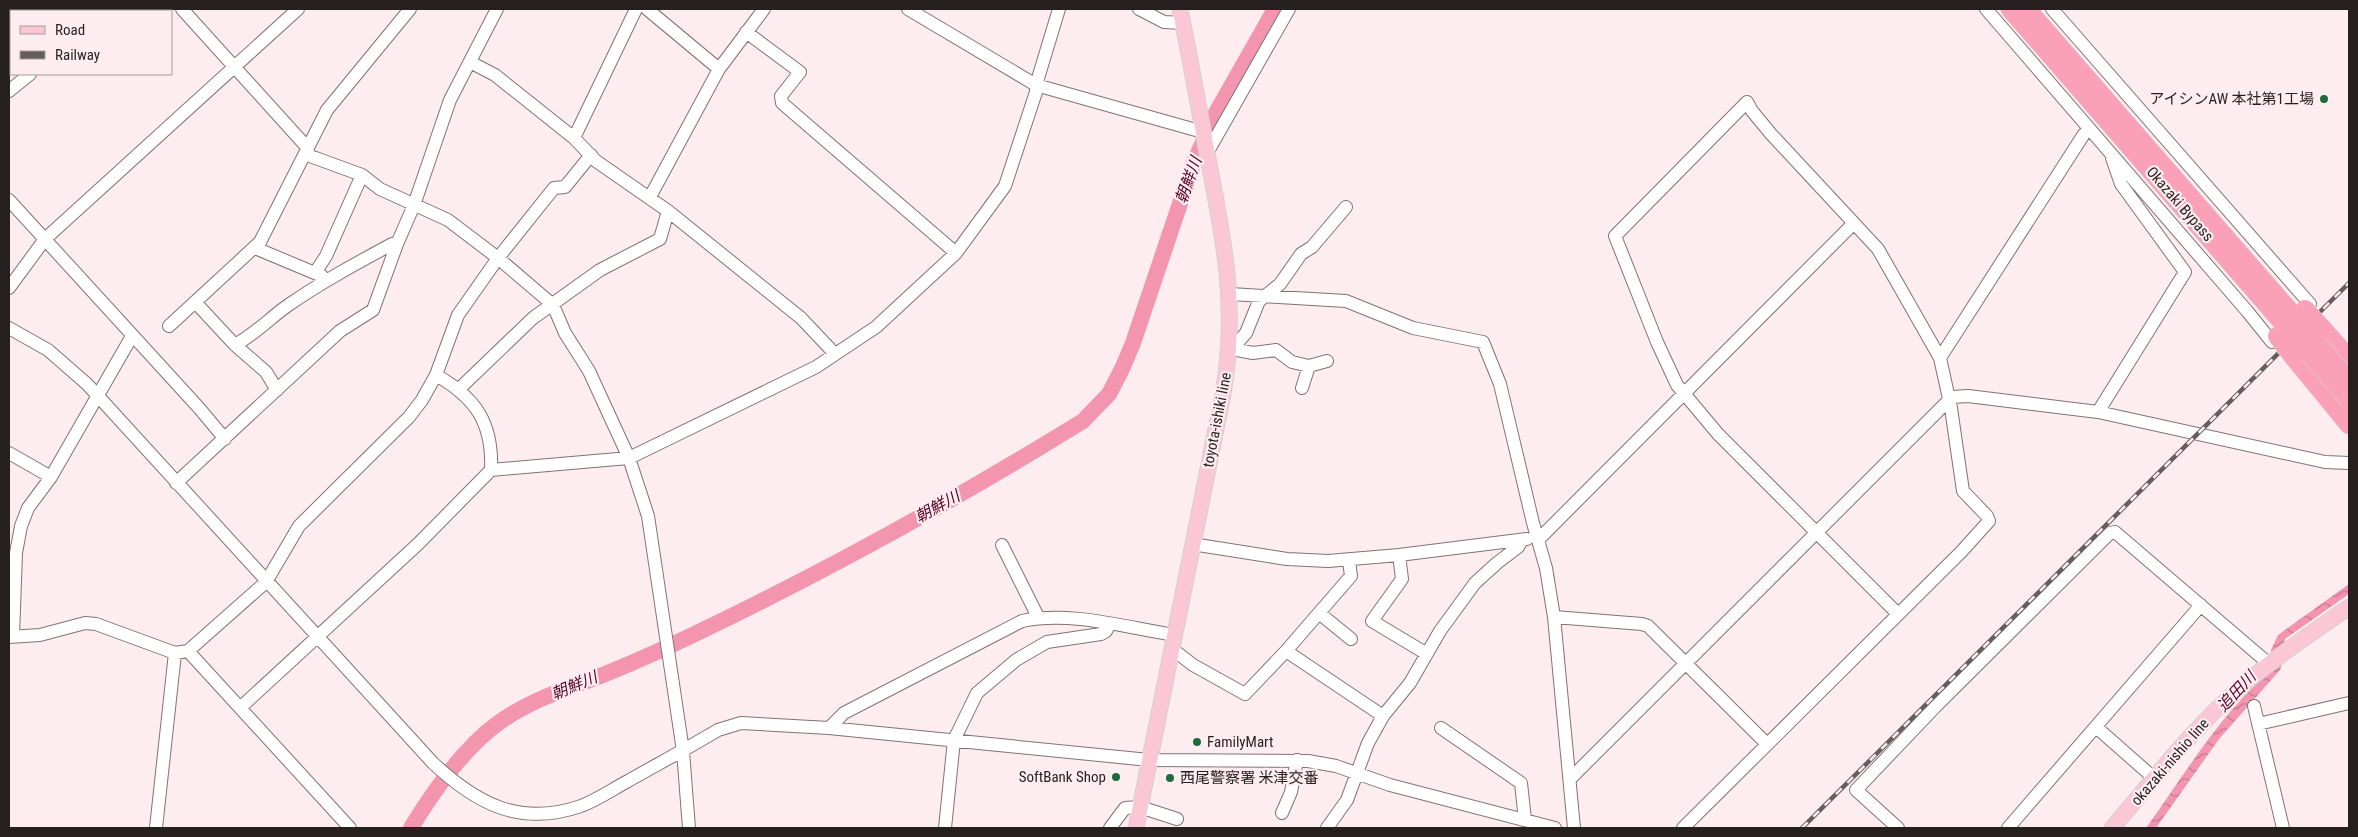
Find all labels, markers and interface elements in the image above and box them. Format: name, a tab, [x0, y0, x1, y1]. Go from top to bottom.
legend	[10, 10, 172, 75]
text: Road	[55, 21, 85, 39]
text: Railway	[55, 46, 100, 64]
place label: アイシンAW 本社第1工場	[2149, 90, 2314, 108]
marker: アイシンAW 本社第1工場	[2318, 93, 2330, 105]
water label: 朝鮮川	[1171, 152, 1206, 206]
street label: Okazaki Bypass	[2143, 163, 2217, 245]
street label: toyota-ishiki line	[1199, 371, 1235, 469]
water label: 朝鮮川	[912, 486, 965, 526]
water label: 追田川	[2213, 666, 2261, 715]
water label: 朝鮮川	[548, 667, 602, 704]
street label: okazaki-nishio line	[2127, 715, 2213, 809]
place label: FamilyMart	[1207, 733, 1273, 751]
marker: FamilyMart	[1191, 736, 1203, 748]
place label: SoftBank Shop	[1019, 768, 1106, 786]
place label: 西尾警察署 米津交番	[1180, 769, 1318, 787]
marker: SoftBank Shop	[1110, 771, 1122, 783]
marker: 西尾警察署 米津交番	[1164, 772, 1176, 784]

